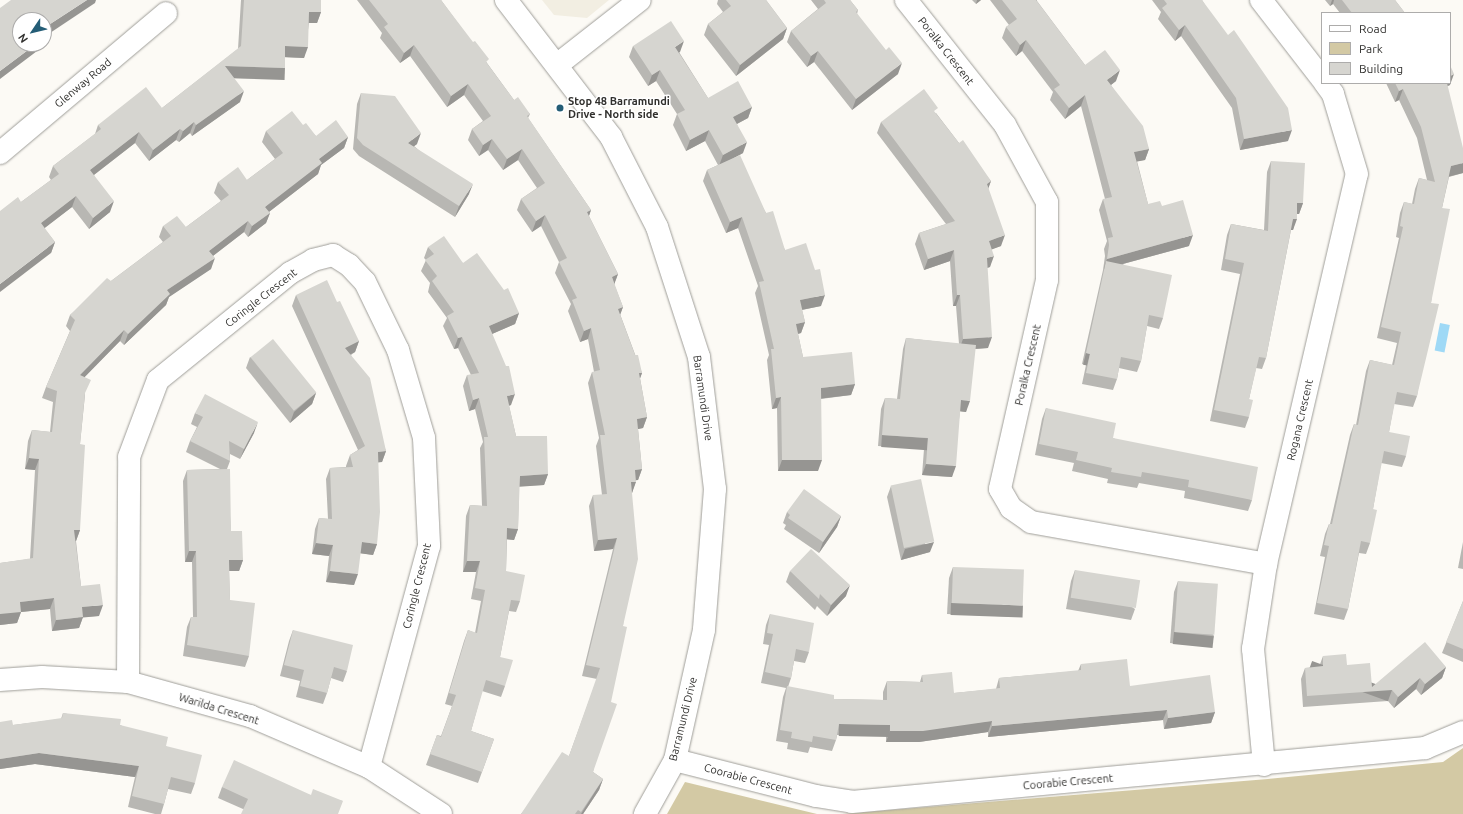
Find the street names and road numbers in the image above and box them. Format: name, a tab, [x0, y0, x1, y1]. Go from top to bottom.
street label: Poralka Crescent	[915, 14, 977, 88]
street label: Glenway Road	[52, 55, 114, 111]
street label: Coringle Crescent	[222, 266, 300, 330]
street label: Poralka Crescent	[1012, 323, 1044, 407]
street label: Barramundi Drive	[690, 354, 716, 442]
street label: Rogana Crescent	[1284, 378, 1316, 462]
street label: Coringle Crescent	[400, 542, 434, 630]
street label: Barramundi Drive	[666, 676, 700, 762]
street label: Warilda Crescent	[177, 690, 261, 728]
street label: Coorabie Crescent	[703, 761, 793, 797]
street label: Coorabie Crescent	[1022, 771, 1114, 793]

